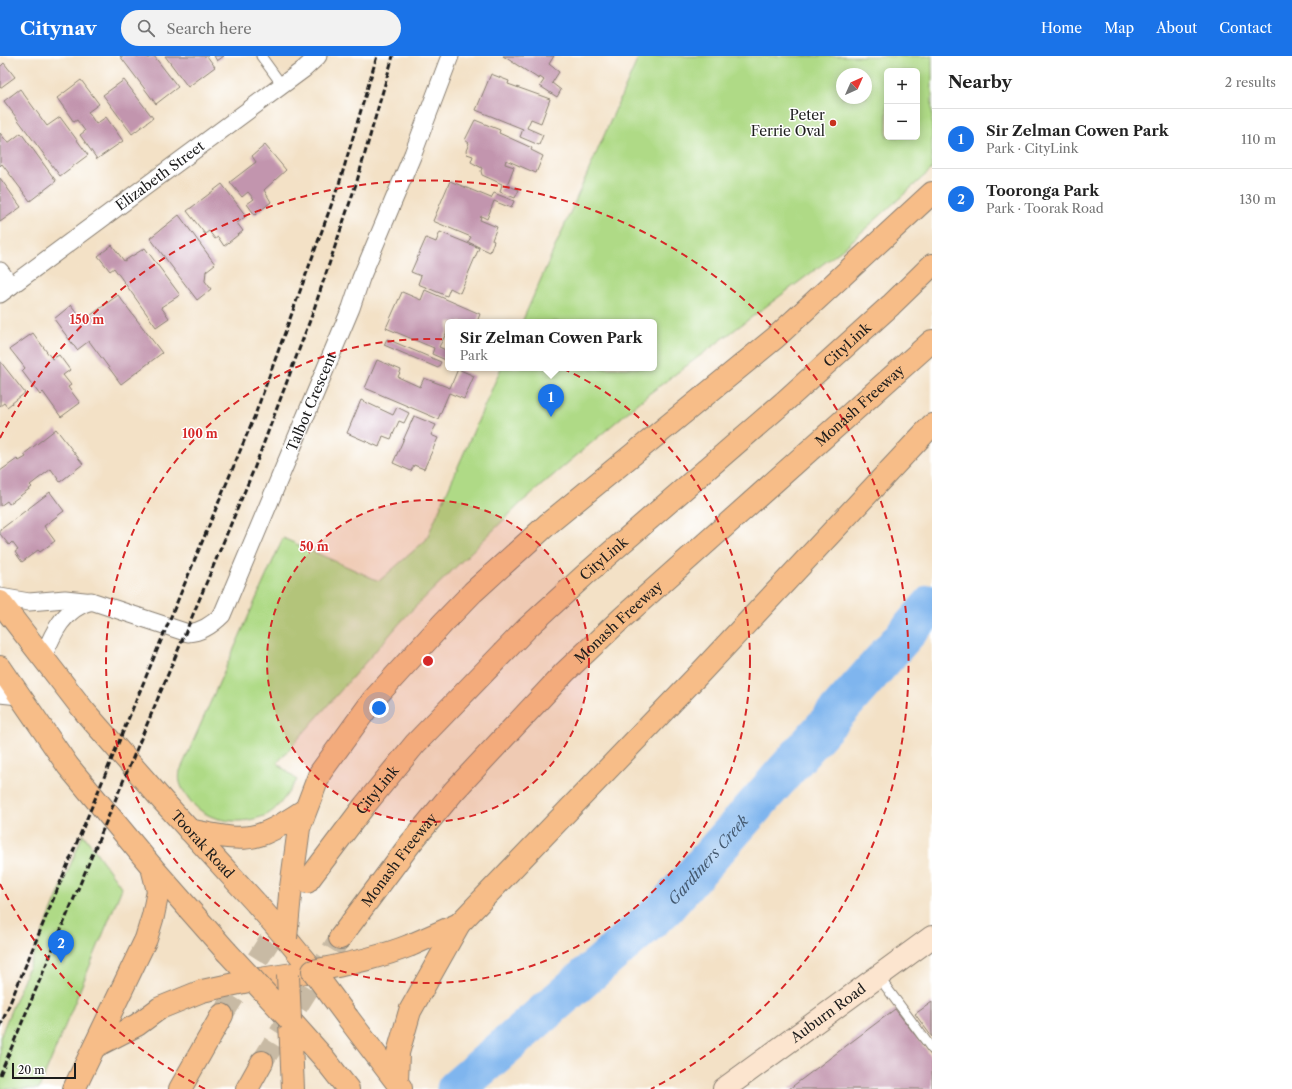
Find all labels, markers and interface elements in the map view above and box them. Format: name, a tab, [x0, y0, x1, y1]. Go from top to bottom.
search box	[121, 10, 401, 46]
text: Citynav	[20, 17, 97, 40]
icon: search	[135, 17, 157, 39]
text: Search here	[167, 19, 252, 38]
text: Home	[1041, 19, 1082, 37]
text: Map	[1104, 19, 1134, 37]
text: About	[1156, 19, 1197, 37]
text: Contact	[1219, 19, 1272, 37]
north arrow	[836, 68, 872, 104]
map controls	[884, 68, 920, 140]
button: +	[884, 68, 920, 104]
text: Nearby	[948, 72, 1012, 92]
text: 2 results	[1225, 74, 1276, 90]
button: −	[884, 104, 920, 140]
place label: Peter Ferrie Oval	[751, 106, 825, 140]
marker: Peter Ferrie Oval	[828, 118, 838, 128]
text: Sir Zelman Cowen Park	[986, 121, 1169, 140]
text: 1	[958, 131, 964, 147]
text: 110 m	[1241, 131, 1276, 147]
street label: Elizabeth Street	[112, 137, 208, 214]
text: Park · CityLink	[986, 140, 1078, 156]
text: Tooronga Park	[986, 181, 1099, 200]
text: 2	[957, 191, 965, 207]
text: 130 m	[1240, 191, 1276, 207]
text: Park · Toorak Road	[986, 200, 1104, 216]
text: 150 m	[70, 312, 104, 327]
street label: CityLink	[820, 318, 875, 371]
popup	[445, 319, 657, 371]
text: Sir Zelman Cowen Park	[460, 328, 642, 347]
text: Park	[460, 347, 488, 363]
street label: Talbot Crescent	[283, 350, 340, 454]
street label: Monash Freeway	[811, 361, 908, 450]
pin: 1	[538, 384, 564, 417]
text: 100 m	[182, 426, 218, 441]
street label: CityLink	[576, 532, 632, 584]
text: 50 m	[299, 539, 329, 554]
street label: Monash Freeway	[571, 577, 666, 667]
centre of rings	[421, 654, 435, 668]
your location	[369, 698, 389, 718]
street label: CityLink	[352, 761, 403, 818]
street label: Toorak Road	[167, 807, 238, 882]
street label: Monash Freeway	[357, 809, 441, 910]
water label: Gardiners Creek	[663, 811, 752, 908]
pin: 2	[48, 930, 74, 963]
street label: Auburn Road	[786, 979, 870, 1047]
scale bar	[12, 1061, 76, 1080]
text: 20 m	[18, 1063, 44, 1077]

